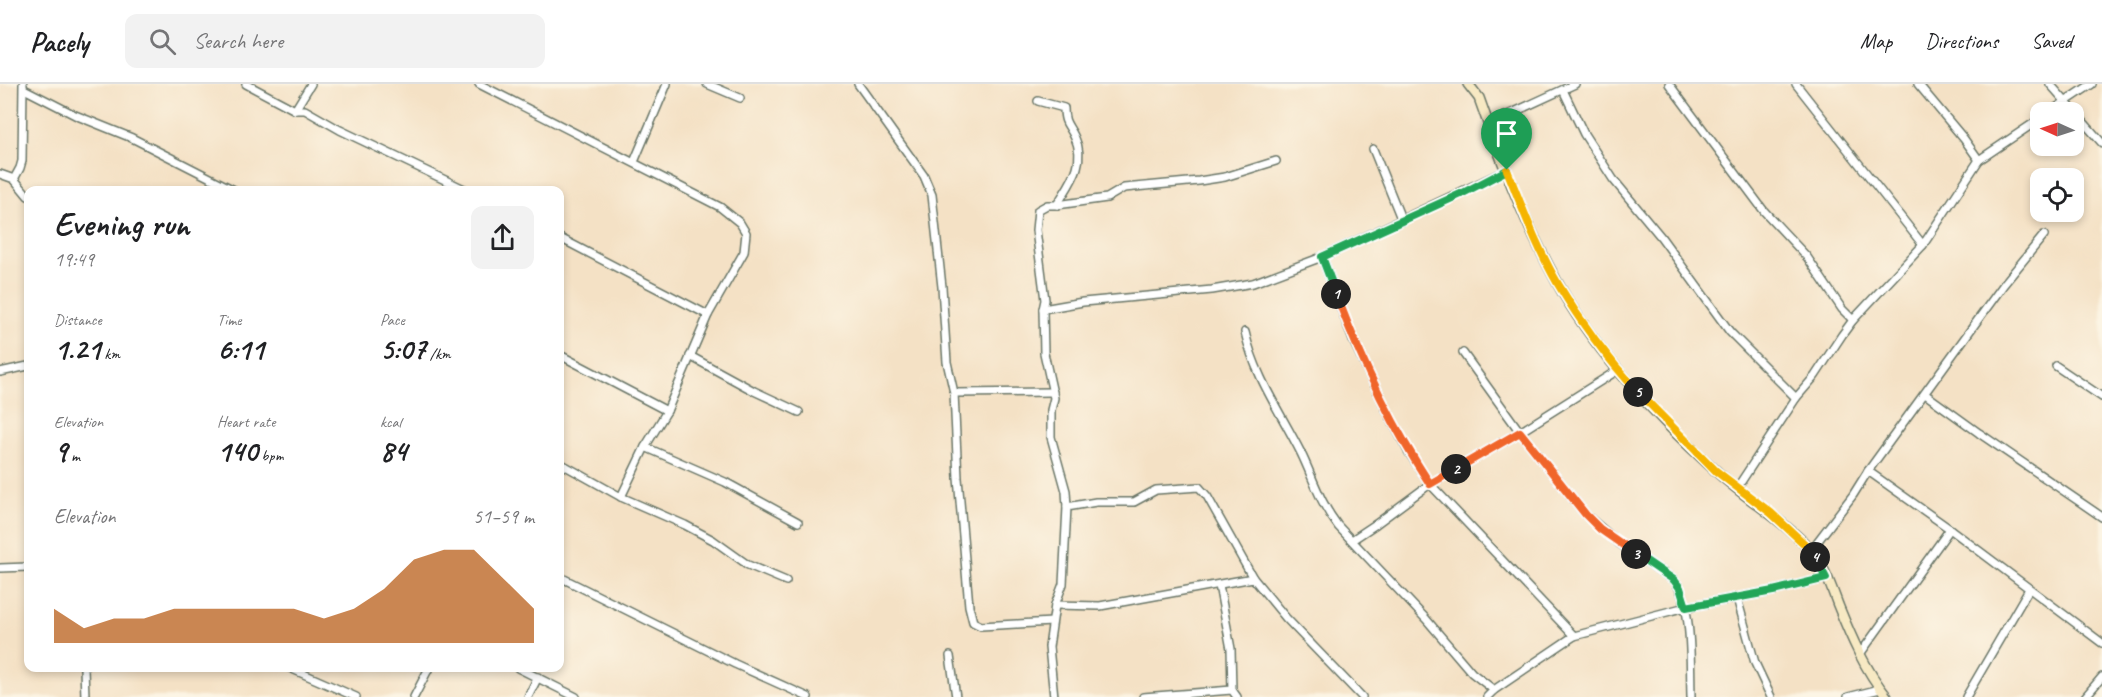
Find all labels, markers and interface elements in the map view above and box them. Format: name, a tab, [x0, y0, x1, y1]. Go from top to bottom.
search box	[125, 14, 545, 68]
text: Pacely	[30, 24, 89, 59]
icon: search	[146, 25, 179, 58]
text: Search here	[194, 27, 283, 55]
text: Map	[1860, 28, 1892, 54]
text: Directions	[1925, 28, 1998, 54]
text: Saved	[2031, 28, 2072, 54]
north arrow	[2030, 102, 2084, 156]
map controls	[2030, 102, 2084, 222]
pin	[1481, 108, 1532, 170]
icon: arrive	[1490, 117, 1523, 150]
button: locate	[2030, 168, 2084, 222]
text: Evening run	[54, 203, 189, 245]
button: share	[471, 206, 534, 269]
text: 19:49	[54, 247, 94, 272]
pin: 1	[1321, 279, 1351, 309]
text: 1	[1332, 284, 1340, 304]
text: Distance	[54, 310, 102, 330]
text: Time	[217, 310, 241, 330]
text: Pace	[380, 310, 405, 330]
text: 1.21	[54, 330, 100, 368]
text: 6:11	[217, 330, 264, 368]
text: 5:07	[380, 330, 426, 368]
text: km	[100, 344, 120, 364]
text: /km	[426, 344, 451, 364]
pin: 5	[1623, 377, 1653, 407]
text: 5	[1635, 382, 1641, 402]
text: Elevation	[54, 412, 103, 432]
text: Heart rate	[217, 412, 275, 432]
text: kcal	[380, 412, 401, 432]
text: 9	[54, 432, 67, 470]
text: 140	[217, 432, 258, 470]
text: 84	[380, 432, 407, 470]
text: m	[67, 446, 80, 466]
text: bpm	[258, 446, 283, 466]
pin: 2	[1441, 454, 1471, 484]
text: 2	[1452, 459, 1460, 479]
text: Elevation	[54, 504, 116, 529]
text: 51–59 m	[473, 504, 534, 529]
pin: 3	[1621, 539, 1651, 569]
pin: 4	[1800, 542, 1830, 572]
text: 3	[1632, 544, 1640, 564]
text: 4	[1811, 547, 1819, 567]

